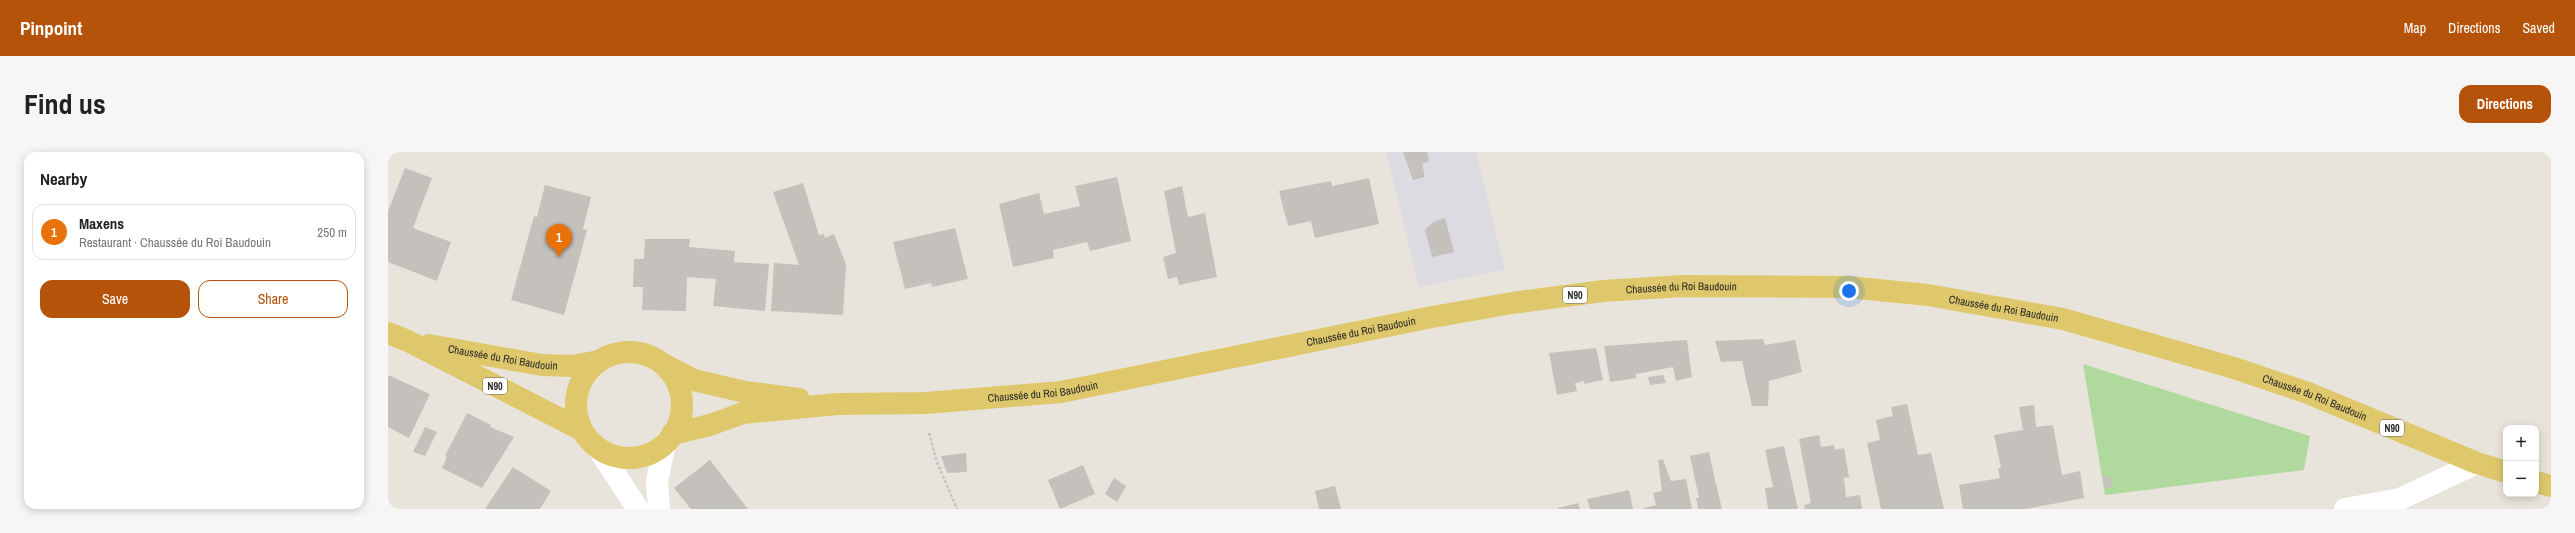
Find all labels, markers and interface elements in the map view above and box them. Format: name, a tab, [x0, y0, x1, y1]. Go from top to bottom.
text: Pinpoint	[20, 15, 82, 41]
text: Map	[2404, 19, 2426, 37]
text: Directions	[2448, 19, 2500, 37]
text: Saved	[2522, 19, 2555, 37]
text: Find us	[24, 85, 106, 123]
button: Directions	[2459, 85, 2551, 123]
text: Nearby	[40, 167, 87, 190]
text: Maxens	[79, 213, 124, 234]
text: 1	[51, 224, 57, 241]
text: 250 m	[317, 224, 347, 241]
pin: 1	[546, 224, 572, 257]
text: Restaurant · Chaussée du Roi Baudouin	[79, 234, 271, 251]
street label: Chaussée du Roi Baudouin	[1625, 279, 1737, 297]
button: Save	[40, 280, 190, 318]
button: Share	[198, 280, 348, 318]
your location	[1839, 281, 1859, 301]
road number: N90	[1563, 287, 1587, 303]
street label: Chaussée du Roi Baudouin	[1948, 292, 2060, 325]
street label: Chaussée du Roi Baudouin	[1305, 313, 1417, 349]
street label: Chaussée du Roi Baudouin	[447, 341, 558, 373]
street label: Chaussée du Roi Baudouin	[2261, 371, 2369, 424]
road number: N90	[483, 378, 507, 394]
street label: Chaussée du Roi Baudouin	[987, 378, 1099, 405]
road number: N90	[2380, 420, 2404, 436]
map controls	[2503, 425, 2539, 497]
button: +	[2503, 425, 2539, 461]
button: −	[2503, 461, 2539, 497]

